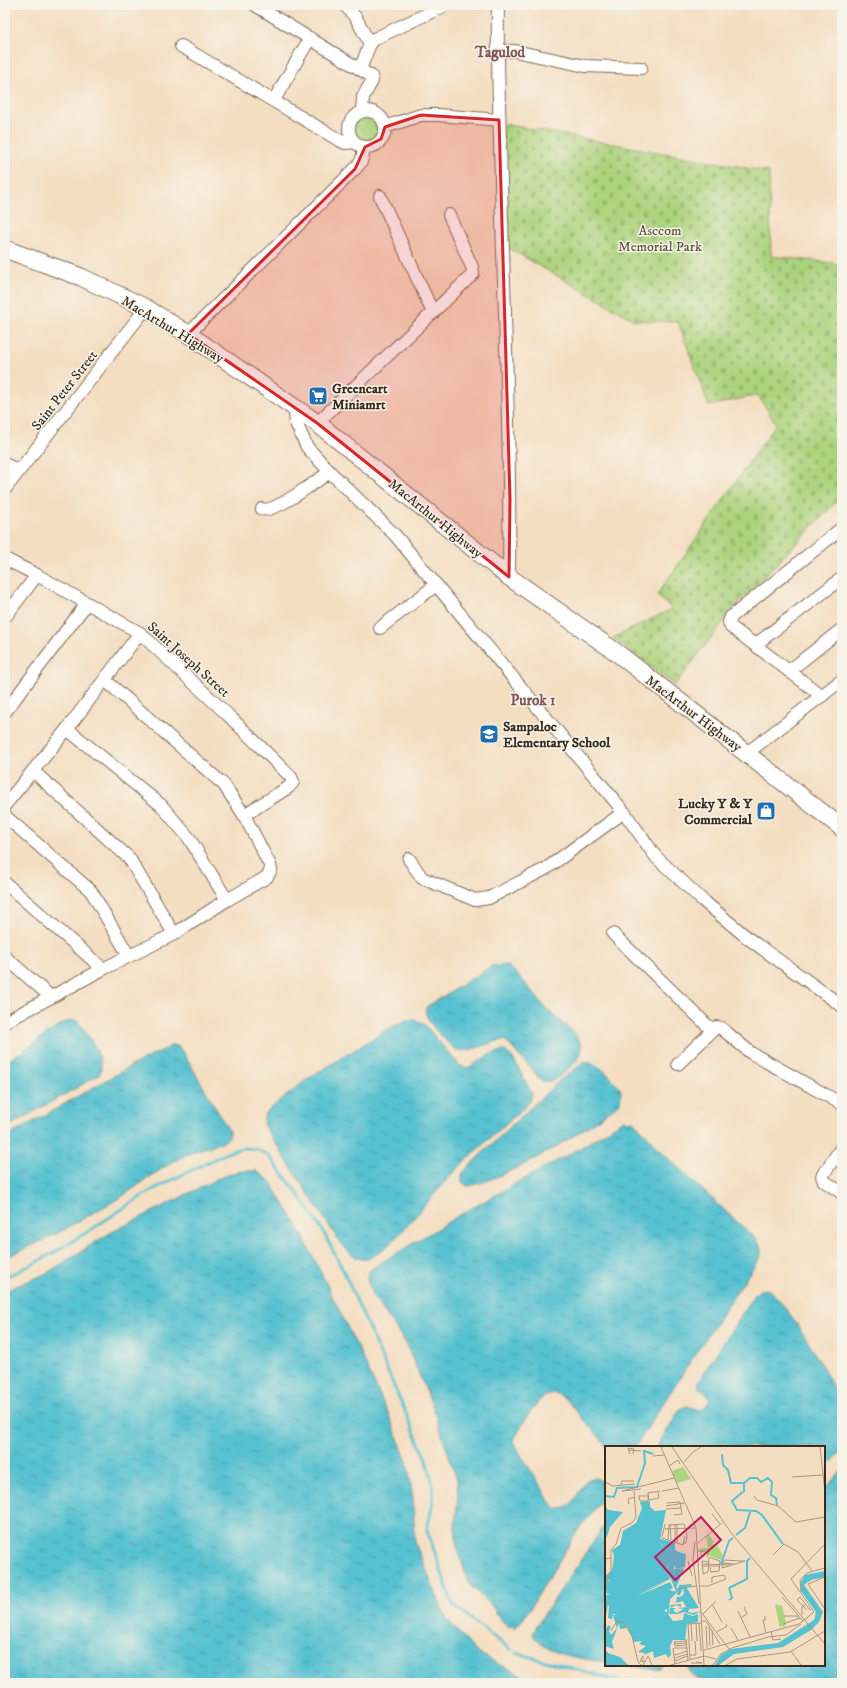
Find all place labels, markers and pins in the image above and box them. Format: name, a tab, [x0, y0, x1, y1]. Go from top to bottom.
place label: Greencart Miniamrt	[332, 380, 388, 414]
supermarket icon: Greencart Miniamrt	[307, 385, 329, 407]
place label: Sampaloc Elementary School	[503, 718, 611, 752]
school or university icon: Sampaloc Elementary School	[478, 723, 500, 745]
place label: Lucky Y & Y Commercial	[678, 795, 753, 829]
shop icon: Lucky Y & Y Commercial	[755, 800, 777, 822]

